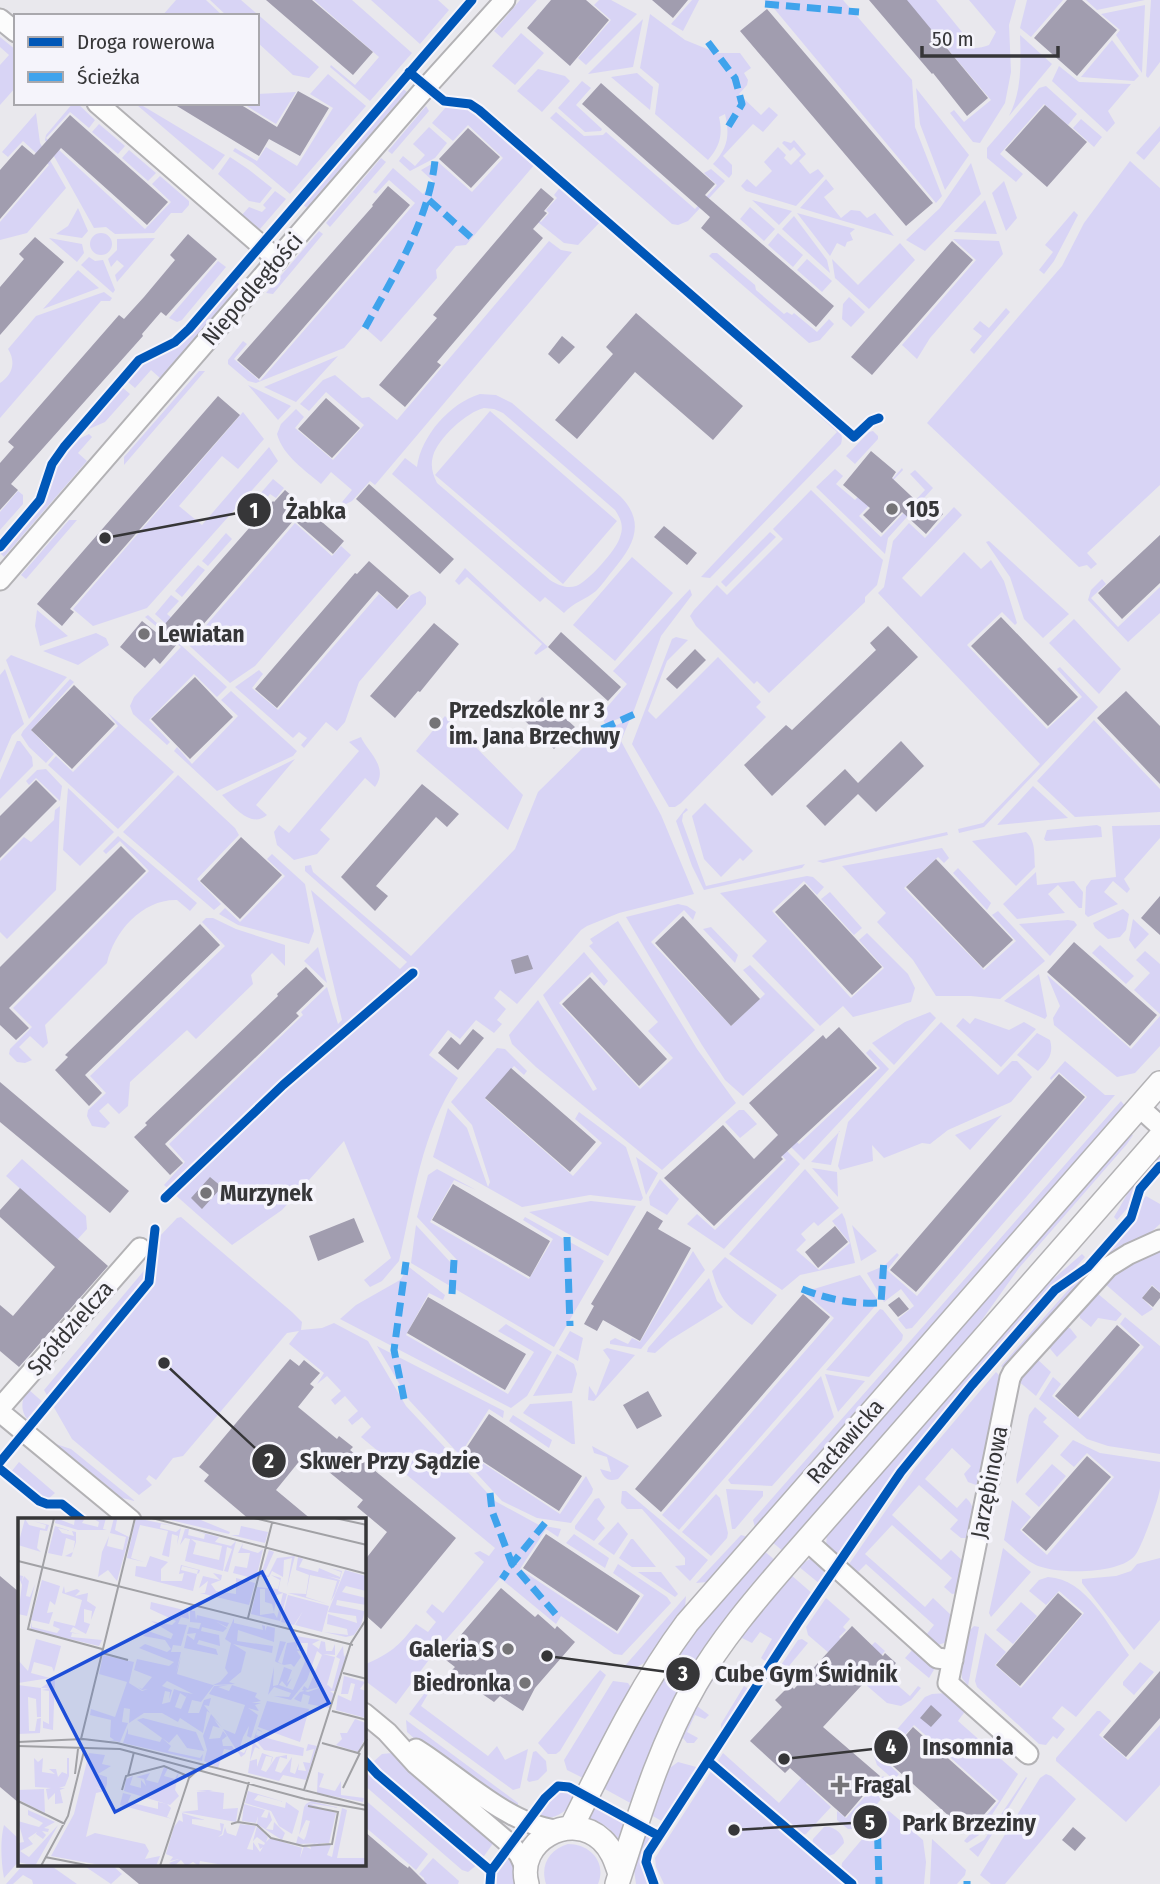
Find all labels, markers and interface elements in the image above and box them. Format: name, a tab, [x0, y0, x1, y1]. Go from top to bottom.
legend	[14, 14, 259, 105]
scale bar	[922, 14, 1058, 58]
text: 50 m	[932, 26, 974, 52]
text: Droga rowerowa	[77, 29, 215, 55]
text: Ścieżka	[77, 64, 140, 90]
street label: Niepodległości	[196, 227, 308, 351]
callout: Żabka	[236, 488, 360, 533]
place label: 105	[906, 495, 940, 523]
text: Żabka	[286, 496, 346, 525]
text: 1	[250, 498, 258, 524]
marker: 105	[884, 501, 900, 517]
place label: Lewiatan	[158, 620, 244, 648]
marker: Lewiatan	[136, 626, 152, 642]
place label: Przedszkole nr 3 im. Jana Brzechwy	[449, 696, 621, 750]
marker: Przedszkole nr 3 im. Jana Brzechwy	[427, 715, 443, 731]
place label: Murzynek	[220, 1179, 313, 1207]
marker: Murzynek	[198, 1185, 214, 1201]
street label: Spółdzielcza	[21, 1275, 119, 1381]
street label: Racławicka	[801, 1393, 889, 1489]
street label: Jarzębinowa	[964, 1423, 1014, 1541]
callout: Skwer Przy Sądzie	[251, 1438, 495, 1483]
text: Skwer Przy Sądzie	[300, 1447, 480, 1475]
text: 2	[263, 1448, 274, 1474]
inset map	[18, 1518, 366, 1867]
place label: Galeria S	[409, 1635, 494, 1663]
marker: Galeria S	[500, 1641, 516, 1657]
callout: Cube Gym Świdnik	[666, 1652, 912, 1697]
text: Cube Gym Świdnik	[715, 1660, 898, 1688]
text: 3	[677, 1661, 688, 1687]
place label: Biedronka	[413, 1669, 511, 1697]
marker: Biedronka	[517, 1675, 533, 1691]
callout: Insomnia	[874, 1724, 1028, 1769]
text: Insomnia	[922, 1733, 1014, 1761]
text: 4	[886, 1734, 897, 1760]
place label: Fragal	[854, 1771, 911, 1799]
marker: Fragal	[832, 1777, 848, 1793]
callout: Park Brzeziny	[853, 1800, 1050, 1845]
text: Park Brzeziny	[902, 1809, 1036, 1837]
text: 5	[865, 1810, 875, 1836]

